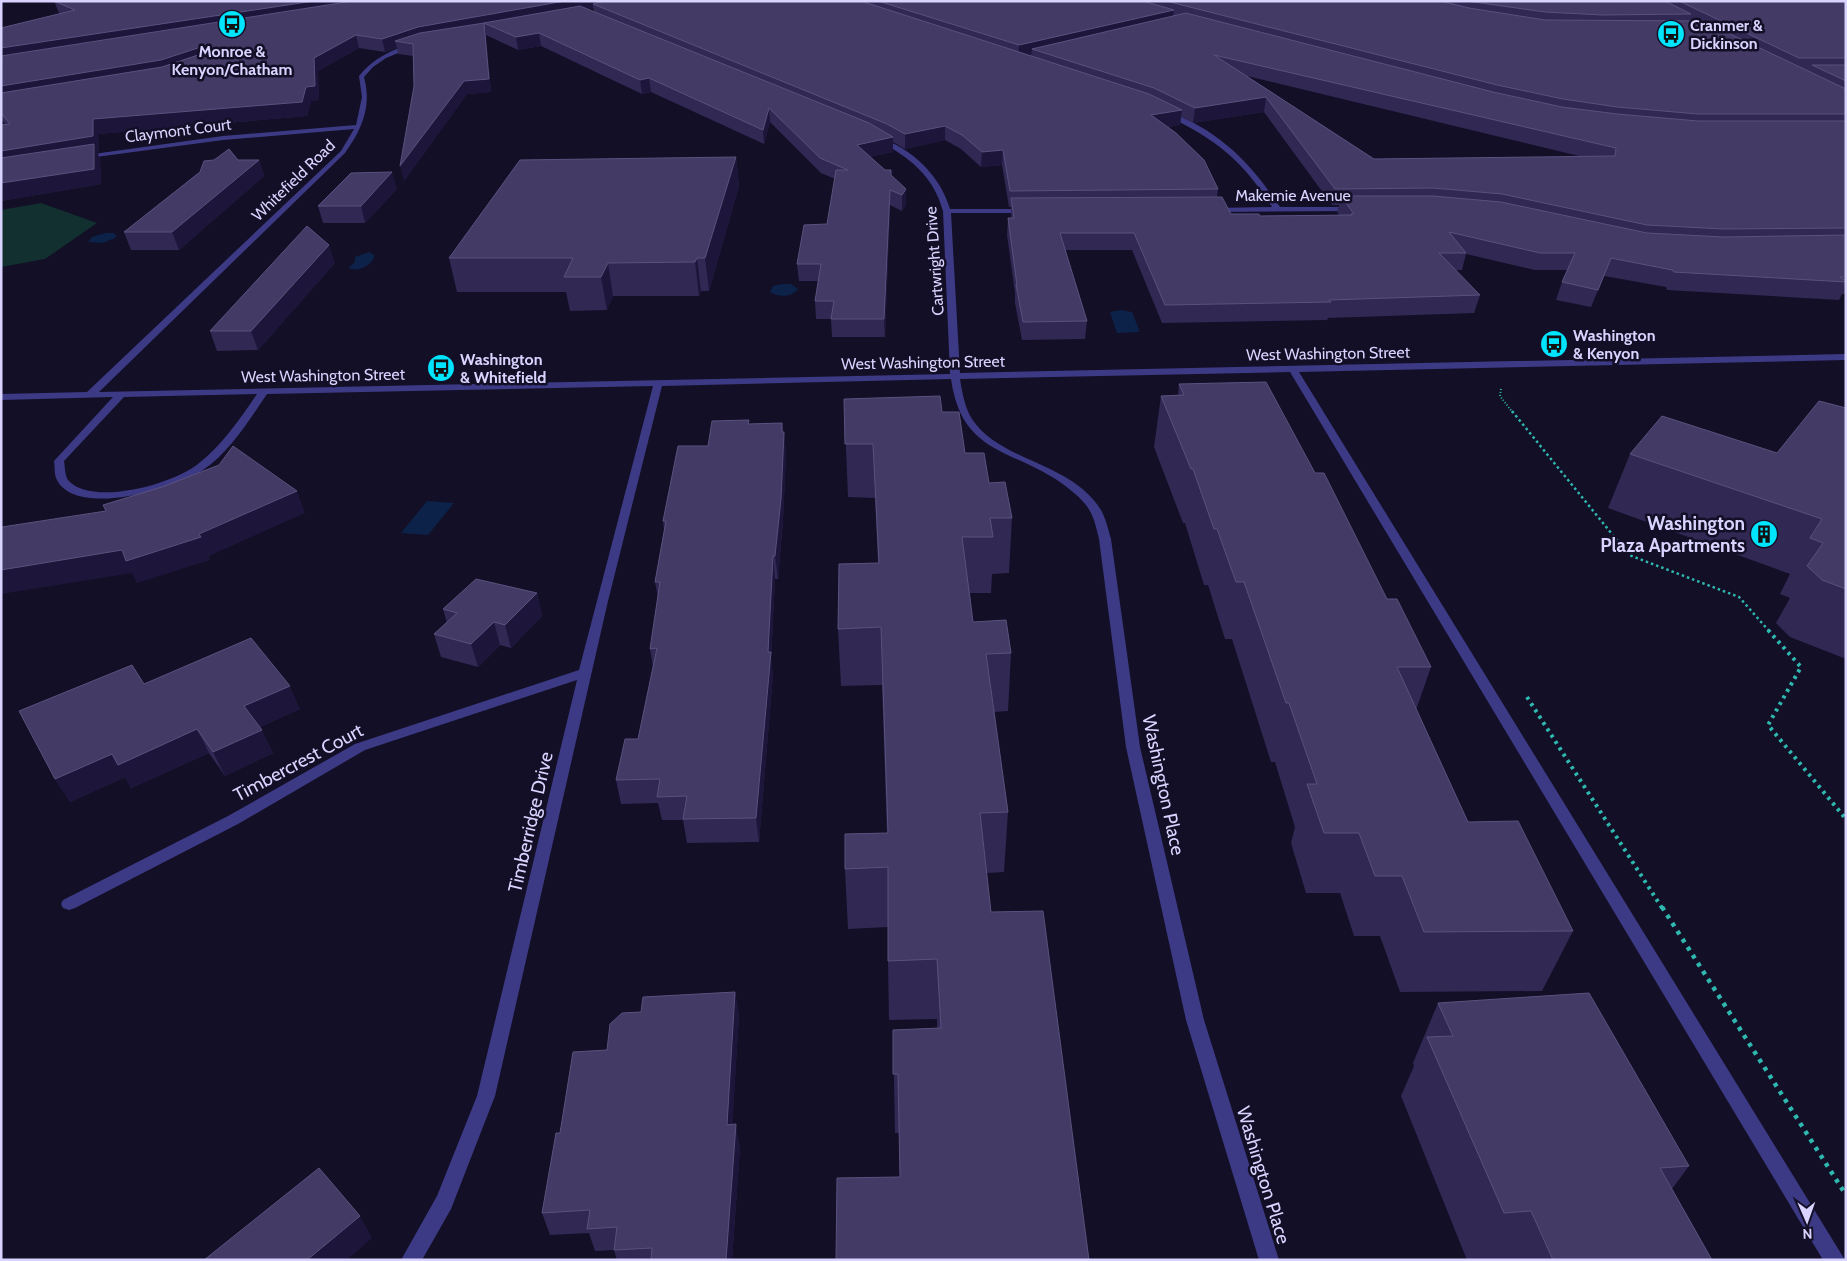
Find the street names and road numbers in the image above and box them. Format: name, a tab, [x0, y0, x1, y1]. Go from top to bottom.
street label: Claymont Court	[124, 114, 233, 146]
street label: Whitefield Road	[248, 136, 339, 225]
street label: Makemie Avenue	[1235, 186, 1351, 205]
street label: Cartwright Drive	[921, 206, 948, 316]
street label: West Washington Street	[1246, 343, 1411, 364]
street label: West Washington Street	[841, 352, 1006, 373]
street label: West Washington Street	[241, 365, 406, 386]
street label: Washington Place	[1137, 713, 1190, 858]
street label: Timbercrest Court	[229, 718, 368, 806]
street label: Timberridge Drive	[503, 749, 558, 895]
street label: Washington Place	[1232, 1103, 1295, 1247]

